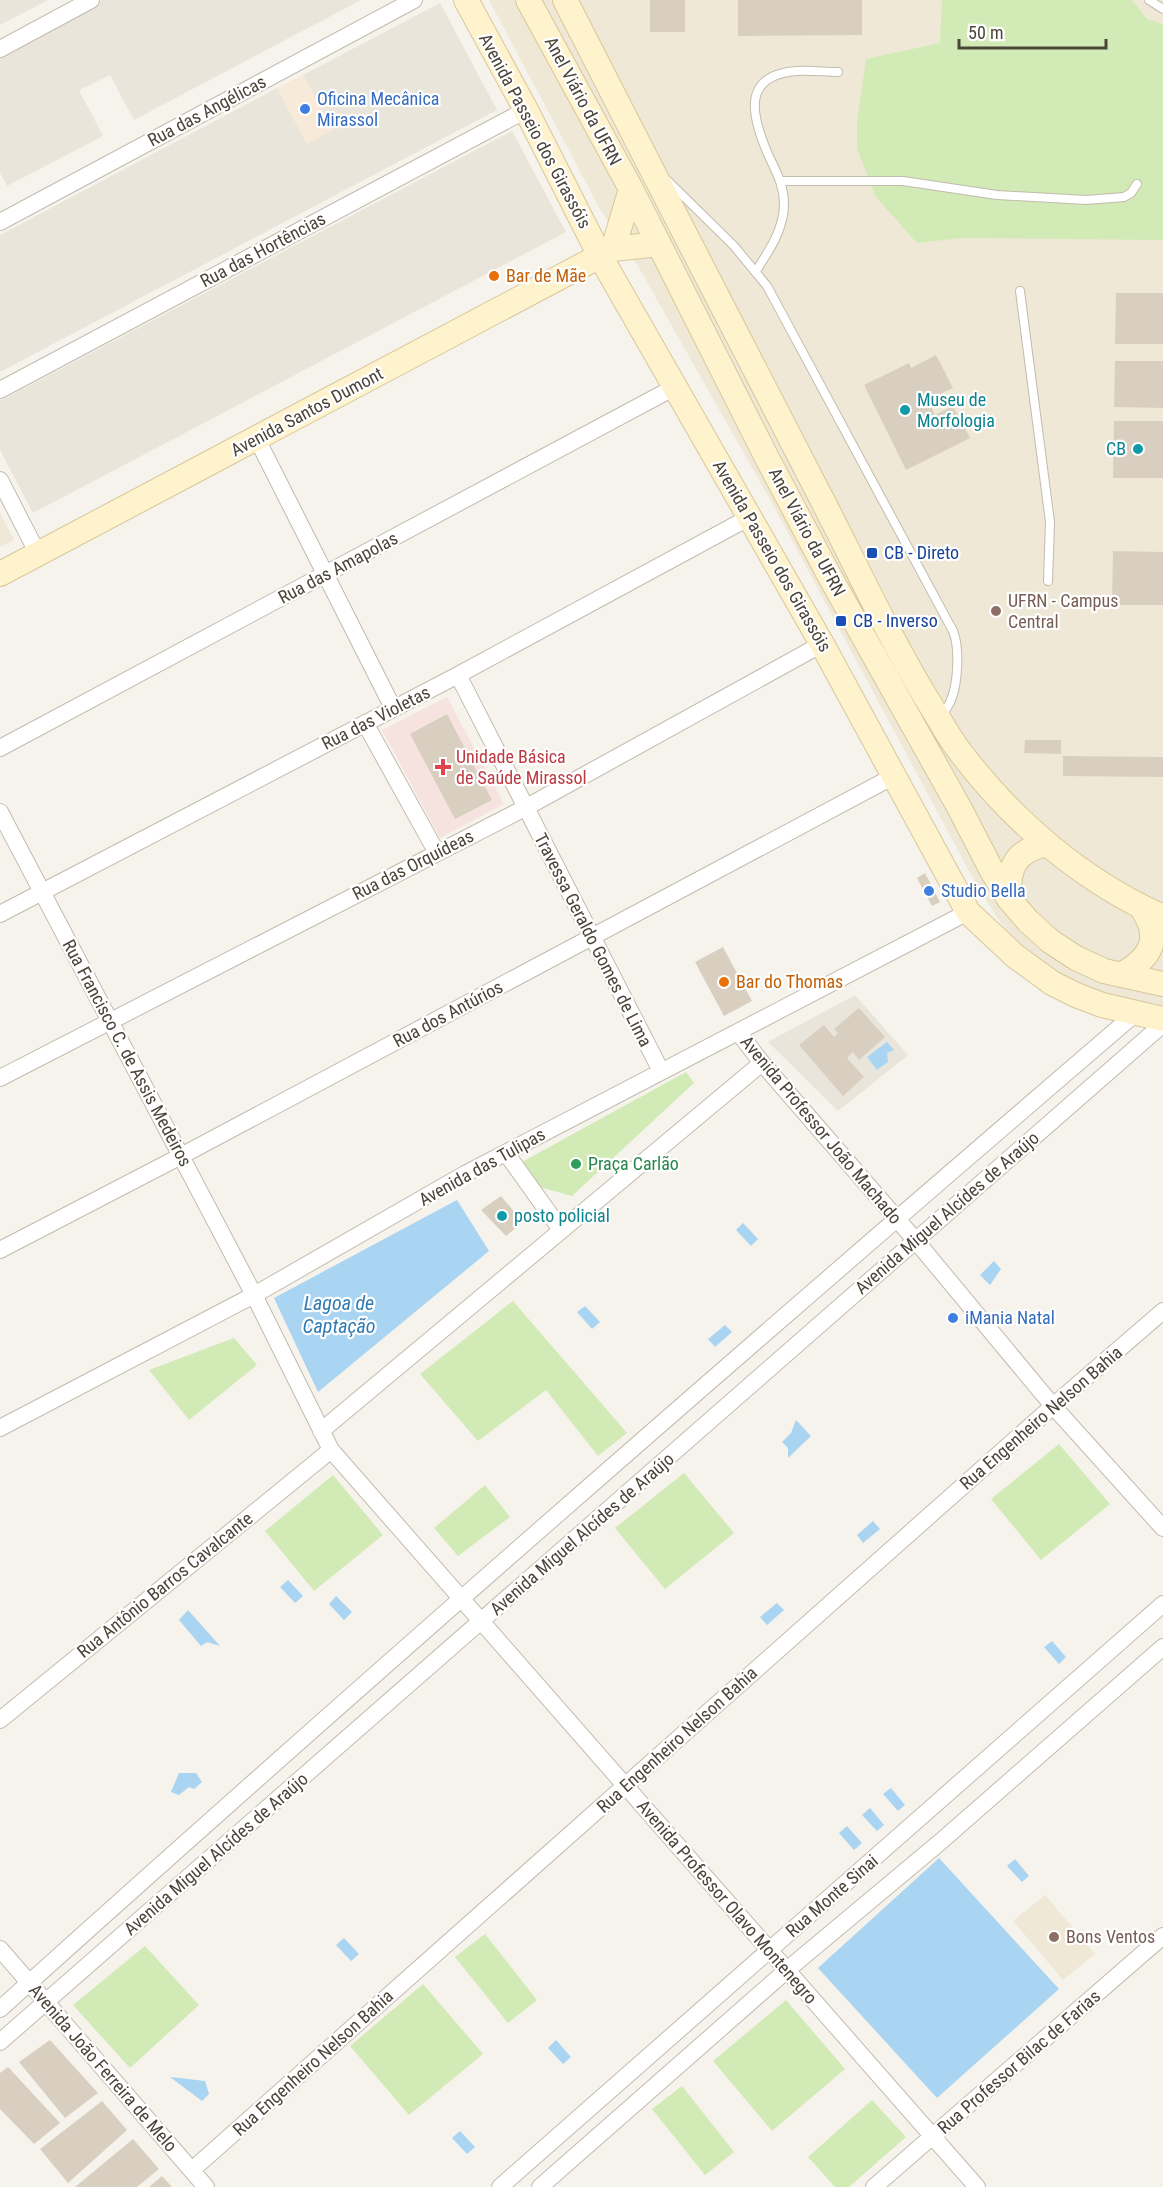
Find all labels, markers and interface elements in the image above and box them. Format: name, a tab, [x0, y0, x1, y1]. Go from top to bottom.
scale bar	[959, 12, 1106, 50]
text: 50 m	[968, 22, 1003, 43]
street label: Avenida Passeio dos Girassóis	[475, 30, 596, 232]
street label: Anel Viário da UFRN	[541, 33, 626, 169]
street label: Rua das Angélicas	[144, 71, 269, 151]
place label: Oficina Mecânica Mirassol	[317, 88, 439, 130]
marker: Oficina Mecânica Mirassol	[298, 102, 312, 116]
street label: Rua das Hortências	[197, 208, 329, 291]
place label: Bar de Mãe	[506, 265, 586, 286]
marker: Bar de Mãe	[487, 269, 501, 283]
street label: Avenida Santos Dumont	[227, 363, 386, 461]
place label: Museu de Morfologia	[917, 389, 995, 431]
marker: Museu de Morfologia	[898, 403, 912, 417]
place label: CB	[1106, 438, 1126, 459]
marker: CB	[1131, 442, 1145, 456]
street label: Avenida Passeio dos Girassóis	[709, 456, 836, 655]
street label: Anel Viário da UFRN	[765, 464, 850, 600]
street label: Rua das Amapolas	[274, 527, 401, 608]
place label: CB - Direto	[884, 542, 959, 563]
marker: CB - Direto	[865, 546, 879, 560]
place label: UFRN - Campus Central	[1008, 590, 1118, 632]
marker: UFRN - Campus Central	[989, 604, 1003, 618]
place label: CB - Inverso	[853, 610, 938, 631]
marker: CB - Inverso	[834, 614, 848, 628]
street label: Rua das Violetas	[318, 681, 434, 754]
place label: Unidade Básica de Saúde Mirassol	[456, 746, 587, 788]
marker: Unidade Básica de Saúde Mirassol	[434, 758, 452, 776]
street label: Rua das Orquídeas	[349, 825, 477, 904]
street label: Travessa Geraldo Gomes de Lima	[530, 829, 657, 1050]
place label: Studio Bella	[941, 880, 1026, 901]
marker: Studio Bella	[922, 884, 936, 898]
street label: Rua Francisco C. de Assis Medeiros	[59, 936, 196, 1170]
place label: Bar do Thomas	[736, 971, 843, 992]
marker: Bar do Thomas	[717, 975, 731, 989]
street label: Rua dos Antúrios	[389, 976, 506, 1051]
street label: Avenida Professor João Machado	[736, 1031, 906, 1228]
street label: Avenida das Tulipas	[415, 1123, 549, 1210]
street label: Avenida Miguel Alcídes de Araújo	[850, 1127, 1043, 1298]
place label: Praça Carlão	[588, 1153, 679, 1174]
marker: Praça Carlão	[569, 1157, 583, 1171]
place label: posto policial	[514, 1205, 610, 1226]
marker: posto policial	[495, 1209, 509, 1223]
water label: Lagoa de Captação	[303, 1291, 375, 1338]
place label: iMania Natal	[965, 1307, 1055, 1328]
marker: iMania Natal	[946, 1311, 960, 1325]
street label: Rua Engenheiro Nelson Bahia	[955, 1341, 1126, 1494]
street label: Avenida Miguel Alcídes de Araújo	[485, 1448, 678, 1619]
street label: Rua Antônio Barros Cavalcante	[73, 1507, 257, 1662]
street label: Rua Engenheiro Nelson Bahia	[592, 1662, 761, 1817]
street label: Avenida Miguel Alcídes de Araújo	[119, 1768, 312, 1939]
street label: Avenida Professor Olavo Montenegro	[633, 1795, 822, 2008]
street label: Rua Monte Sinai	[781, 1850, 882, 1941]
place label: Bons Ventos	[1066, 1926, 1155, 1947]
marker: Bons Ventos	[1047, 1930, 1061, 1944]
street label: Avenida João Ferreira de Melo	[25, 1980, 182, 2156]
street label: Rua Engenheiro Nelson Bahia	[228, 1985, 397, 2140]
street label: Rua Professor Bilac de Farias	[933, 1985, 1104, 2138]

